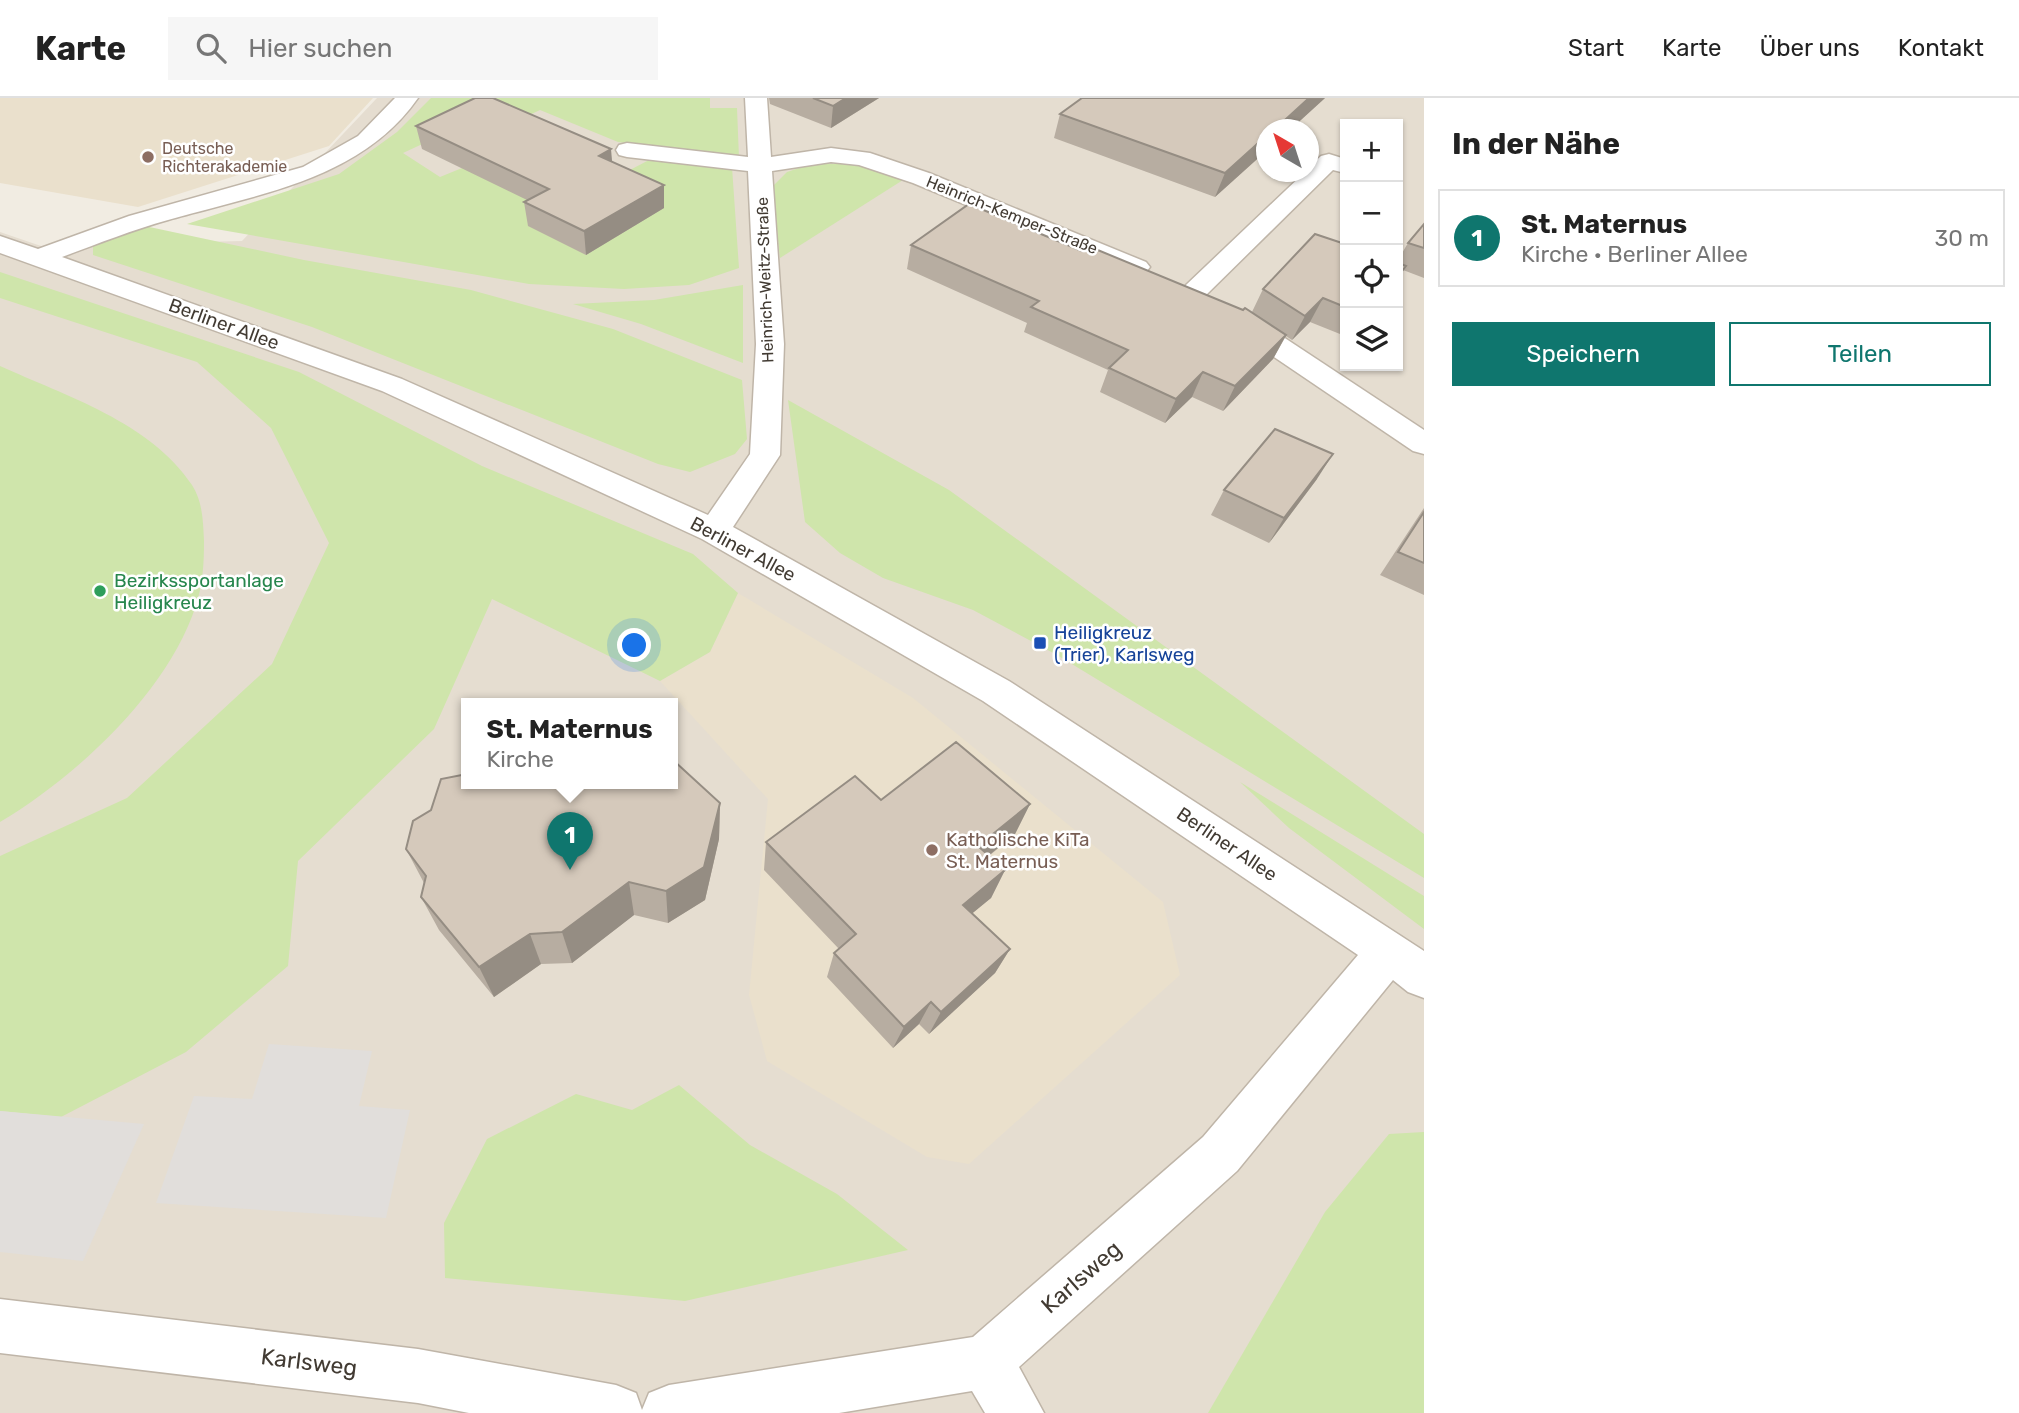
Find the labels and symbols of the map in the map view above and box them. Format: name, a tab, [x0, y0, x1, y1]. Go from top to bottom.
north arrow	[1256, 119, 1319, 182]
place label: Deutsche Richterakademie	[162, 139, 287, 176]
marker: Deutsche Richterakademie	[140, 149, 156, 165]
street label: Heinrich-Kemper-Straße	[924, 172, 1101, 258]
street label: Heinrich-Weitz-Straße	[753, 197, 777, 363]
street label: Berliner Allee	[166, 293, 282, 355]
street label: Berliner Allee	[686, 512, 800, 586]
place label: Bezirkssportanlage Heiligkreuz	[114, 569, 284, 614]
marker: Bezirkssportanlage Heiligkreuz	[92, 583, 108, 599]
place label: Heiligkreuz (Trier), Karlsweg	[1054, 621, 1195, 666]
your location	[617, 628, 651, 662]
marker: Heiligkreuz (Trier), Karlsweg	[1032, 635, 1048, 651]
street label: Berliner Allee	[1172, 802, 1282, 886]
pin: 1	[547, 812, 593, 870]
place label: Katholische KiTa St. Maternus	[946, 828, 1090, 873]
marker: Katholische KiTa St. Maternus	[924, 842, 940, 858]
street label: Karlsweg	[1035, 1235, 1127, 1319]
street label: Karlsweg	[259, 1342, 359, 1382]

